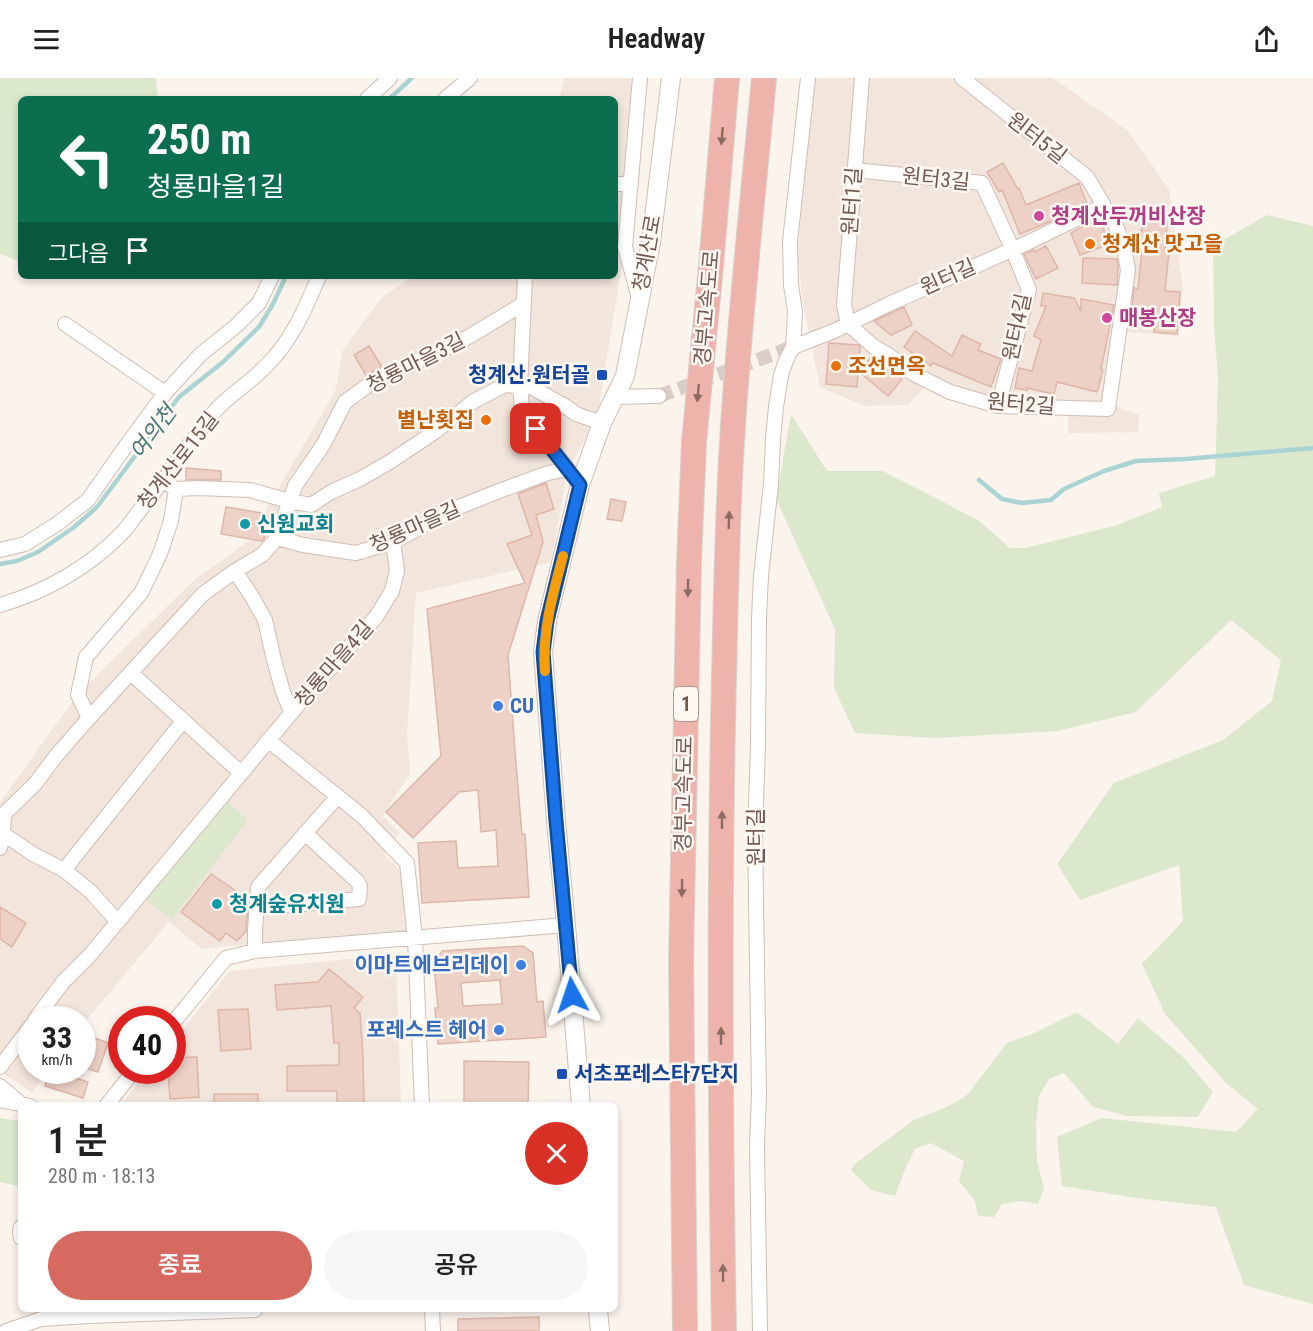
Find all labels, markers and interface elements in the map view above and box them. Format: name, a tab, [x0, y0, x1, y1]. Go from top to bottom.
icon: menu	[30, 23, 63, 56]
text: Headway	[608, 23, 705, 55]
icon: share	[1250, 23, 1283, 56]
street label: 원터5길	[1003, 108, 1071, 168]
text: 250 m	[147, 115, 252, 164]
icon: left	[48, 120, 126, 198]
one-way arrow	[717, 127, 727, 146]
street label: 원터3길	[901, 163, 971, 195]
street label: 원터1길	[838, 166, 866, 236]
text: 청룡마을1길	[147, 171, 285, 203]
place label: 청계산두꺼비산장	[1051, 204, 1206, 228]
marker: 청계산두꺼비산장	[1032, 209, 1046, 223]
street label: 청계산로	[628, 213, 666, 293]
place label: 청계산 맛고을	[1102, 232, 1223, 256]
icon: arrive	[121, 234, 154, 267]
marker: 청계산 맛고을	[1083, 237, 1097, 251]
text: 그다음	[48, 241, 109, 266]
street label: 경부고속도로	[690, 249, 724, 367]
street label: 원터길	[917, 254, 979, 300]
street label: 원터4길	[998, 291, 1036, 363]
place label: 매봉산장	[1119, 306, 1196, 330]
marker: 매봉산장	[1100, 311, 1114, 325]
street label: 청룡마을3길	[363, 328, 469, 398]
place label: 조선면옥	[848, 354, 925, 378]
marker: 조선면옥	[829, 359, 843, 373]
place label: 청계산.원터골	[468, 363, 590, 387]
marker: 청계산.원터골	[595, 368, 609, 382]
one-way arrow	[693, 384, 703, 403]
street label: 원터2길	[986, 389, 1056, 419]
water label: 여의천	[125, 398, 183, 464]
pin	[510, 403, 561, 454]
street label: 청계산로15길	[132, 407, 224, 515]
place label: 별난횟집	[397, 408, 474, 432]
icon: arrive	[519, 412, 552, 445]
marker: 별난횟집	[479, 413, 493, 427]
street label: 청룡마을길	[366, 496, 464, 558]
one-way arrow	[724, 510, 734, 529]
place label: 신원교회	[257, 512, 334, 536]
marker: 신원교회	[238, 517, 252, 531]
one-way arrow	[683, 578, 693, 597]
street label: 청룡마을4길	[290, 616, 378, 712]
road number: 1	[674, 687, 698, 721]
place label: CU	[510, 694, 534, 718]
marker: CU	[491, 699, 505, 713]
street label: 경부고속도로	[671, 736, 697, 852]
street label: 원터길	[744, 808, 768, 866]
one-way arrow	[717, 810, 727, 829]
one-way arrow	[678, 878, 687, 897]
place label: 청계숲유치원	[229, 892, 345, 916]
marker: 청계숲유치원	[210, 897, 224, 911]
place label: 이마트에브리데이	[354, 953, 509, 977]
marker: 이마트에브리데이	[514, 958, 528, 972]
position arrow	[540, 963, 604, 1027]
speed limit sign: 40	[108, 1006, 186, 1084]
place label: 포레스트 헤어	[366, 1018, 487, 1042]
text: 33	[42, 1020, 72, 1055]
marker: 포레스트 헤어	[492, 1023, 506, 1037]
one-way arrow	[716, 1026, 726, 1045]
text: km/h	[42, 1051, 72, 1069]
place label: 서초포레스타7단지	[574, 1062, 739, 1086]
marker: 서초포레스타7단지	[555, 1067, 569, 1081]
text: 1 분	[48, 1120, 108, 1162]
button: close	[525, 1122, 588, 1185]
text: 280 m · 18:13	[48, 1164, 155, 1188]
button: 종료	[48, 1231, 312, 1300]
button: 공유	[324, 1231, 588, 1300]
one-way arrow	[718, 1263, 728, 1282]

